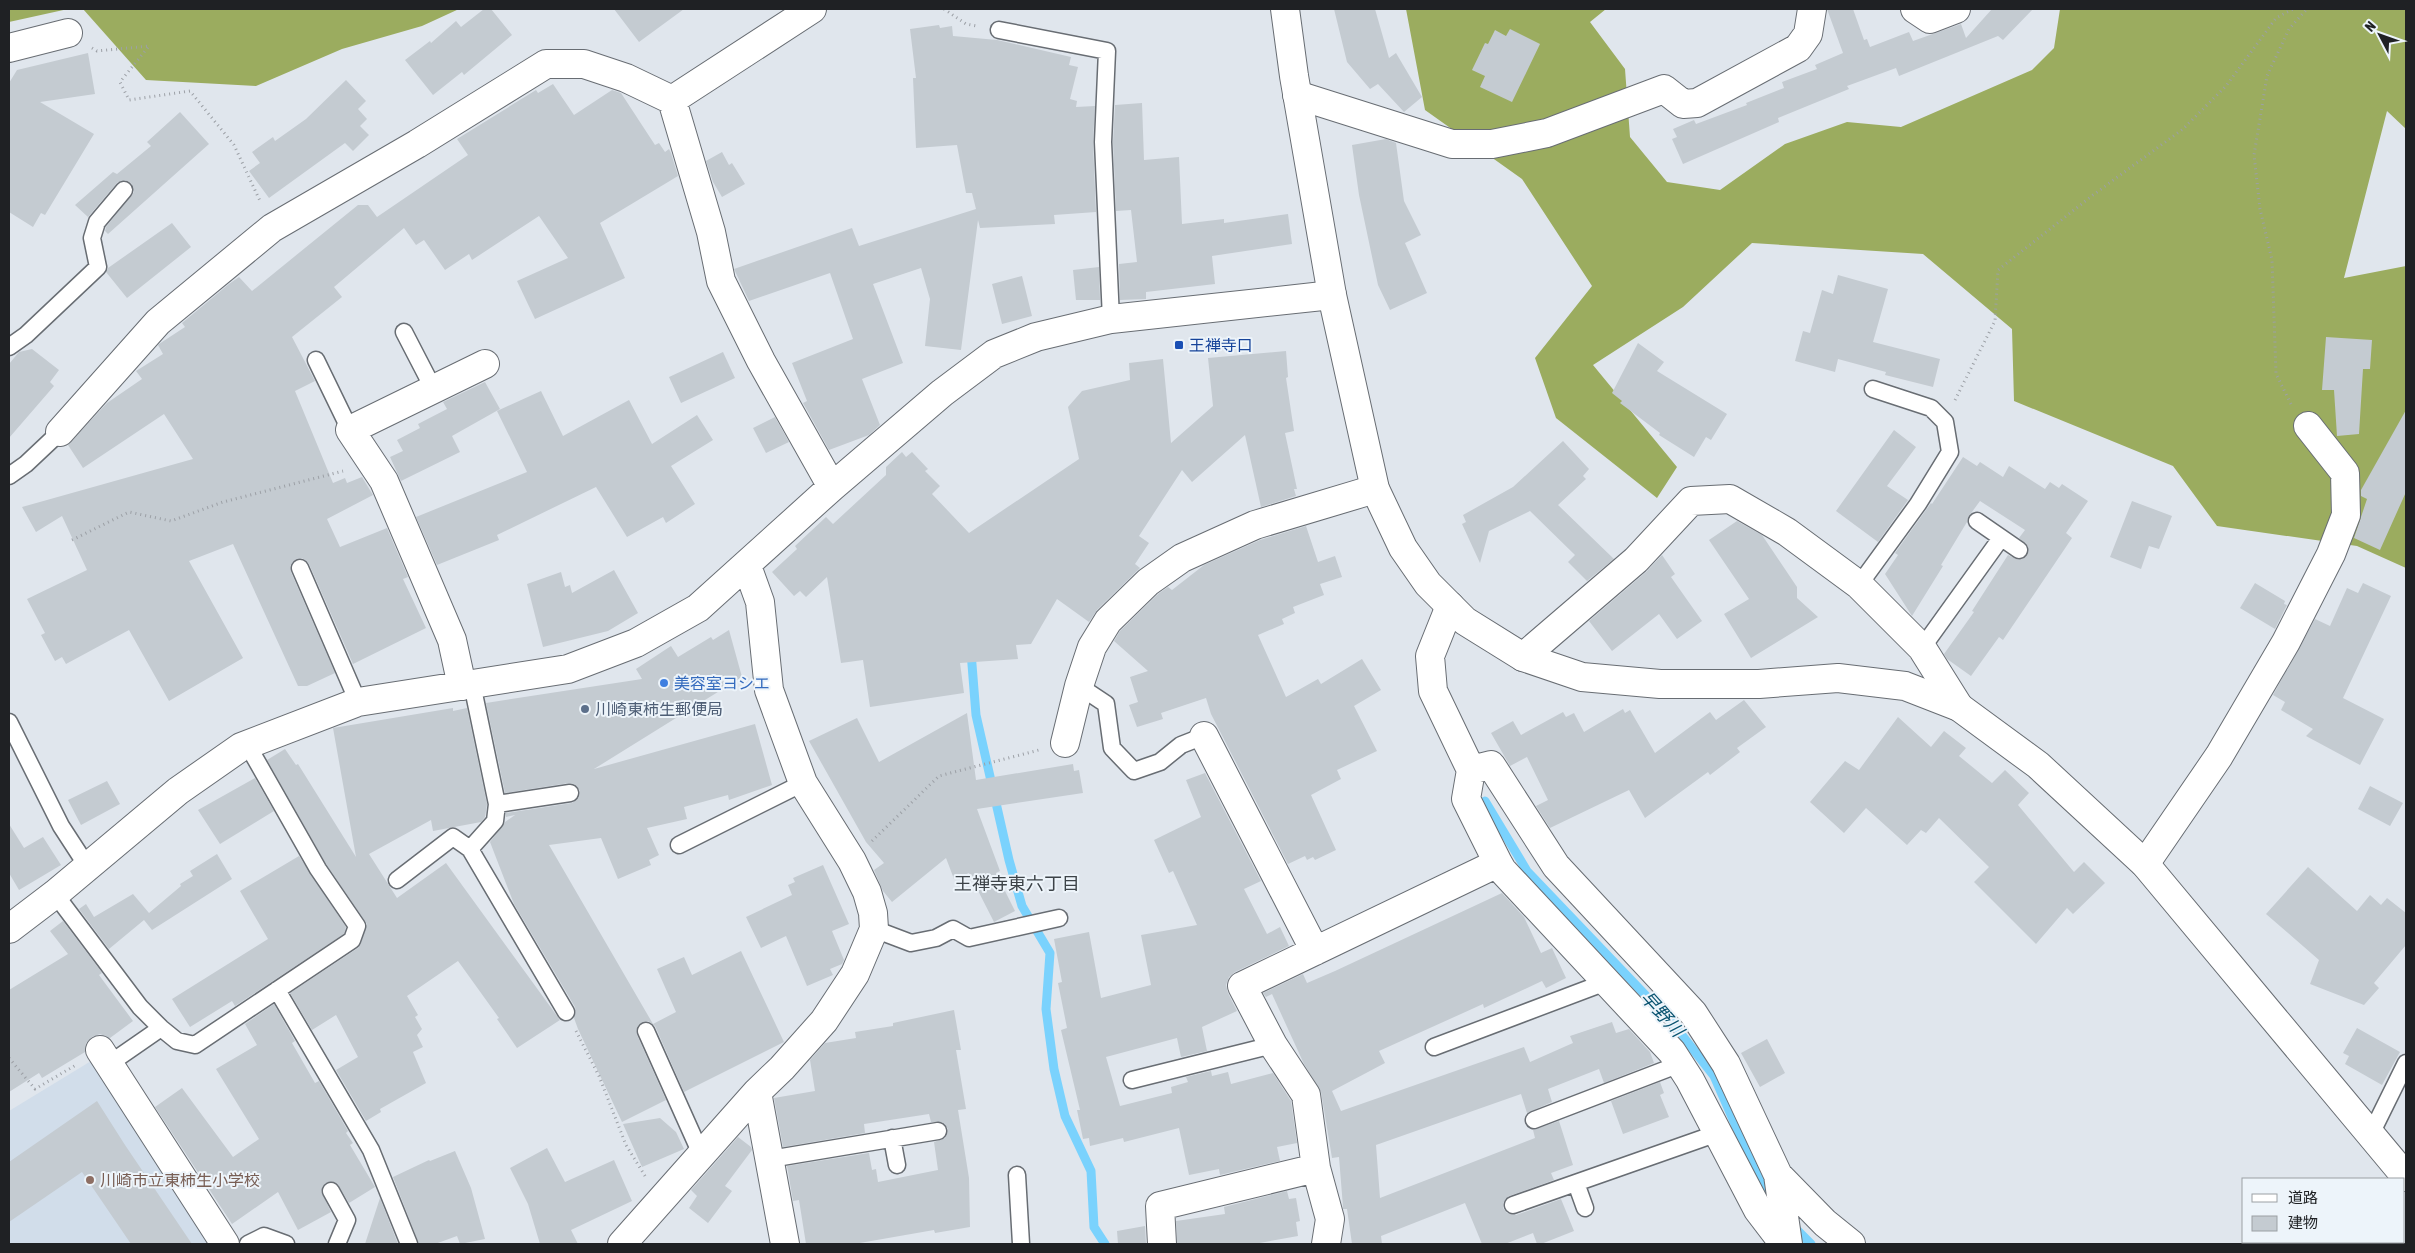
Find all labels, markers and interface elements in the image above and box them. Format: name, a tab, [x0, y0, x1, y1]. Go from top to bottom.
north arrow	[2355, 10, 2405, 60]
text: N	[2361, 18, 2379, 35]
place label: 王禅寺口	[1189, 336, 1253, 354]
marker: 王禅寺口	[1173, 339, 1185, 351]
place label: 美容室ヨシエ	[674, 674, 770, 692]
marker: 美容室ヨシエ	[658, 677, 670, 689]
place label: 川崎東柿生郵便局	[595, 700, 723, 718]
marker: 川崎東柿生郵便局	[579, 703, 591, 715]
district label: 王禅寺東六丁目	[954, 873, 1080, 894]
water label: 早野川	[1637, 987, 1690, 1042]
place label: 川崎市立東柿生小学校	[100, 1171, 260, 1189]
marker: 川崎市立東柿生小学校	[84, 1174, 96, 1186]
legend	[2242, 1178, 2405, 1243]
text: 道路	[2288, 1189, 2318, 1206]
text: 建物	[2288, 1214, 2318, 1231]

